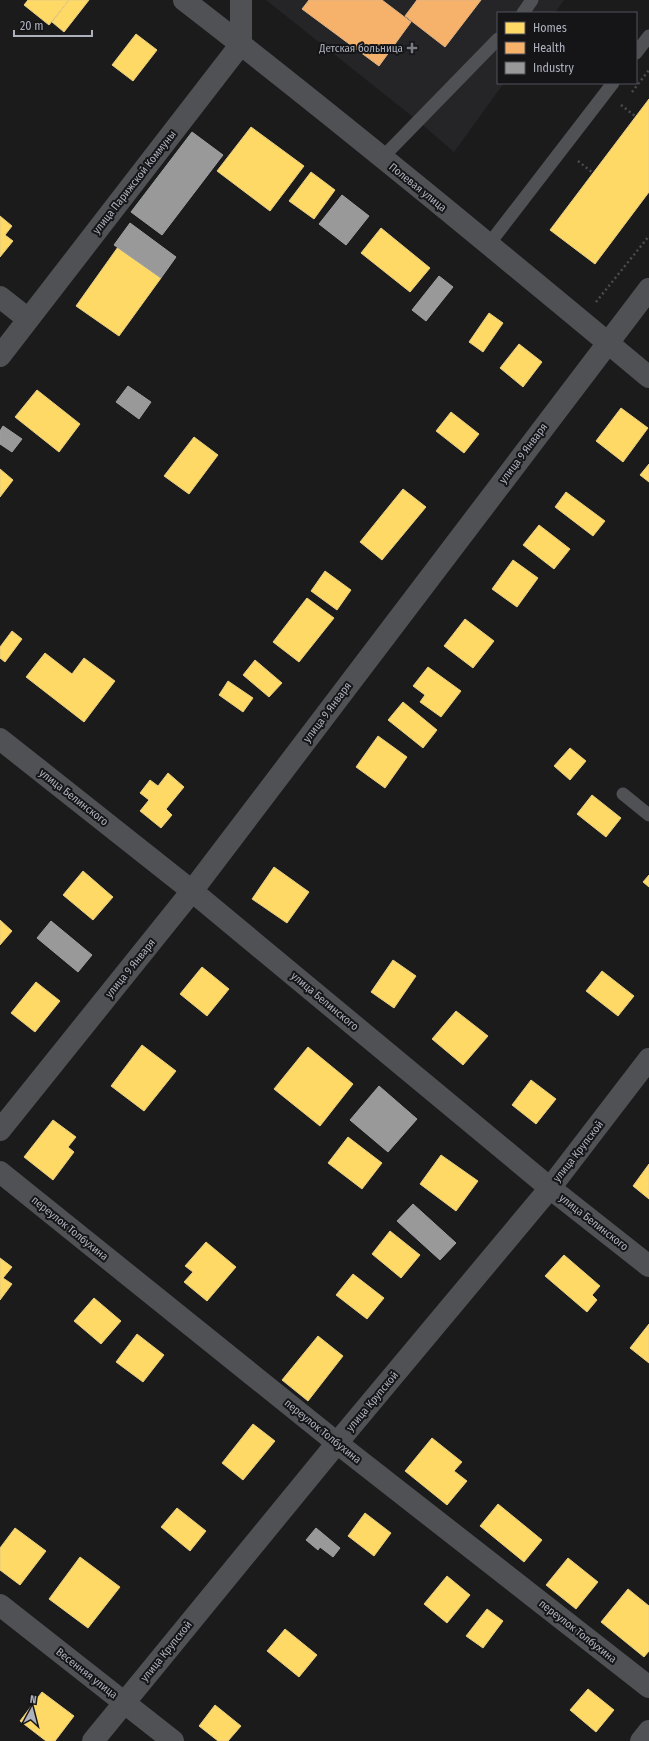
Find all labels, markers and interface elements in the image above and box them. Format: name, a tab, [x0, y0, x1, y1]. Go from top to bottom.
scale bar	[14, 12, 92, 38]
legend	[497, 12, 637, 84]
text: 20 m	[20, 19, 44, 33]
text: Homes	[533, 21, 567, 35]
text: Health	[533, 41, 565, 55]
place label: Детская больница	[318, 42, 403, 55]
marker: Детская больница	[406, 42, 418, 54]
text: Industry	[533, 61, 574, 75]
street label: улица Парижской Коммуны	[90, 128, 179, 237]
street label: Полевая улица	[386, 160, 449, 214]
street label: улица 9 Января	[497, 421, 550, 486]
street label: улица 9 Января	[301, 680, 354, 745]
street label: улица Белинского	[37, 766, 111, 829]
street label: улица 9 Января	[103, 936, 158, 1000]
street label: улица Белинского	[288, 969, 361, 1033]
street label: улица Крупской	[550, 1118, 606, 1184]
street label: улица Белинского	[557, 1191, 631, 1254]
street label: переулок Толбухина	[29, 1193, 111, 1263]
street label: улица Крупской	[344, 1369, 401, 1434]
street label: переулок Толбухина	[282, 1396, 364, 1466]
street label: переулок Толбухина	[536, 1597, 619, 1666]
street label: улица Крупской	[138, 1618, 195, 1684]
street label: Весенняя улица	[53, 1645, 120, 1701]
north arrow	[12, 1689, 52, 1729]
text: N	[29, 1693, 37, 1706]

